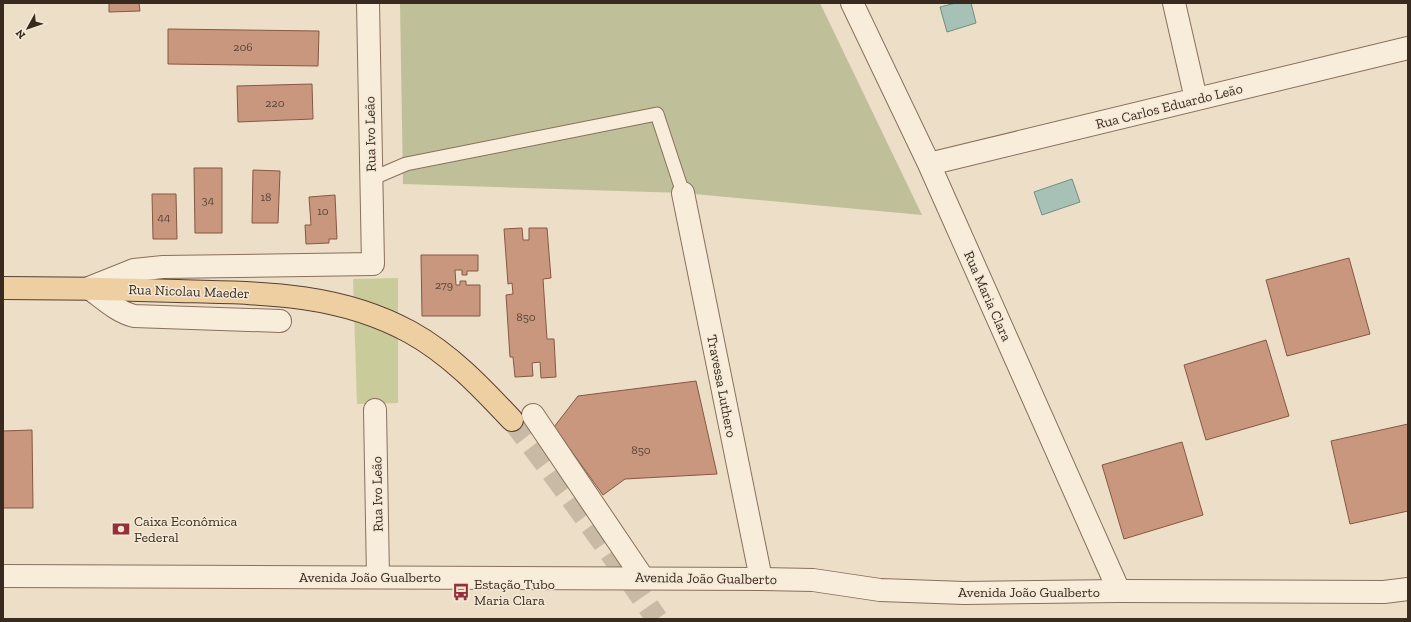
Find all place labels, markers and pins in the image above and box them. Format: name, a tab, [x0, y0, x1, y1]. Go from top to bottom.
place label: Caixa Econômica Federal	[134, 513, 237, 546]
bank icon: Caixa Econômica Federal	[111, 519, 131, 539]
place label: Estação Tubo Maria Clara	[474, 576, 555, 609]
bus stop icon: Estação Tubo Maria Clara	[451, 582, 471, 602]

